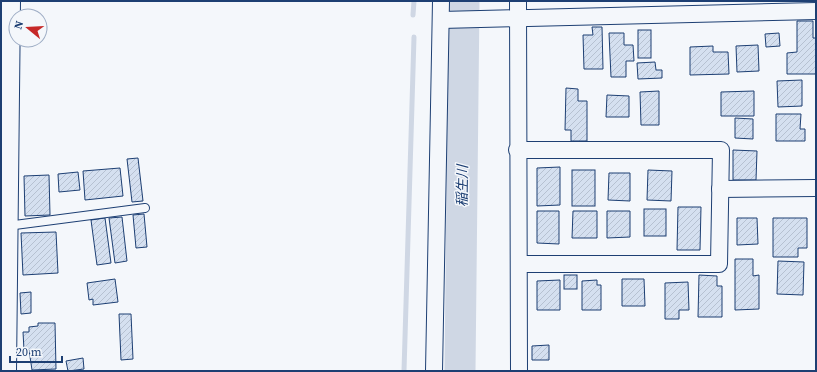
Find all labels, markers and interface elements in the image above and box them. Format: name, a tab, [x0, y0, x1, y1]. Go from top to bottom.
north arrow	[8, 8, 48, 48]
text: N	[11, 19, 27, 31]
water label: 稲生川	[452, 163, 472, 207]
scale bar	[10, 338, 62, 364]
text: 20 m	[16, 344, 42, 360]

